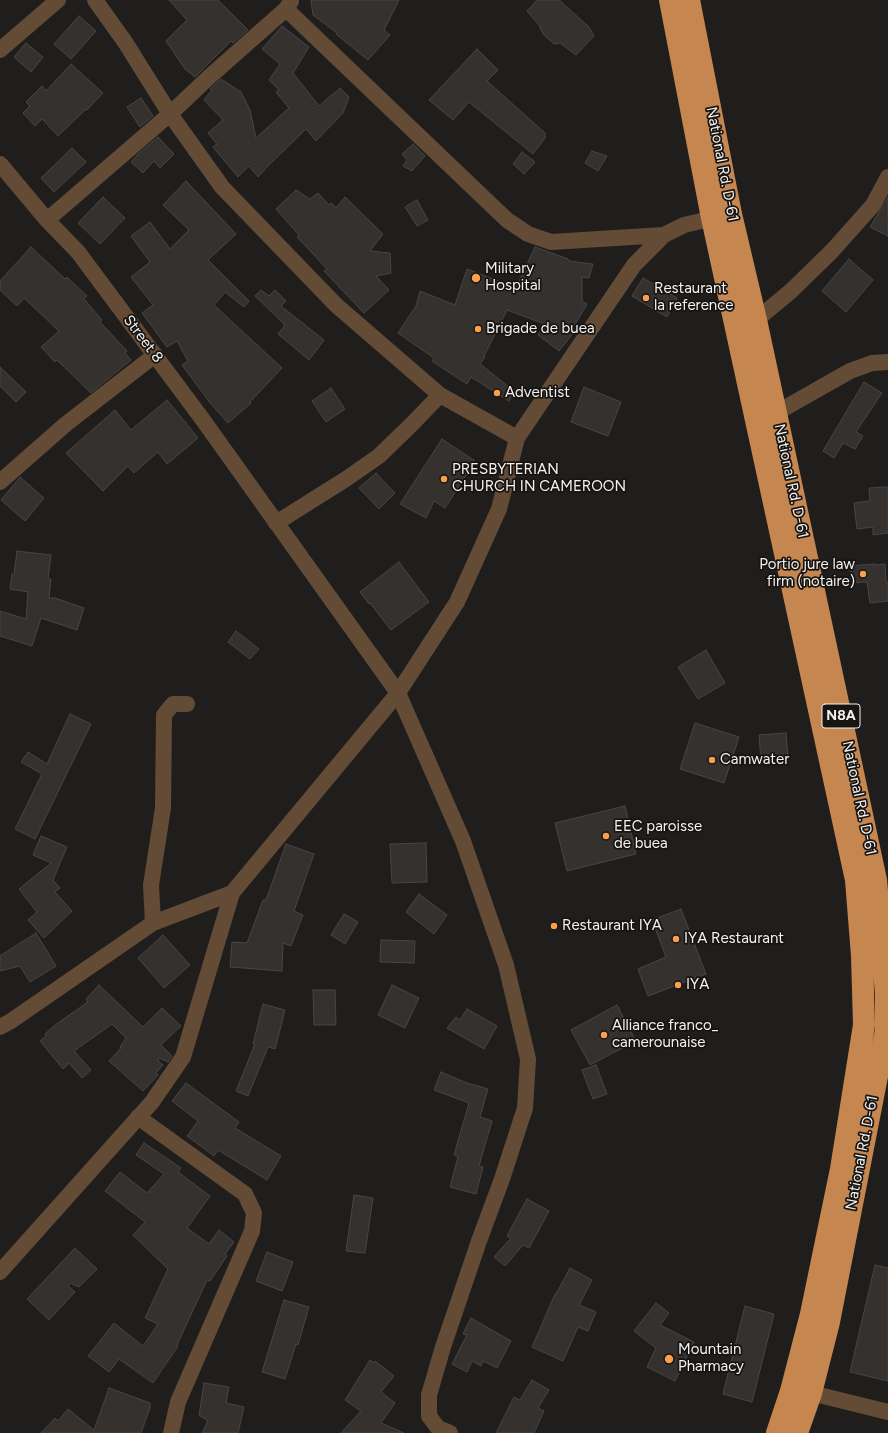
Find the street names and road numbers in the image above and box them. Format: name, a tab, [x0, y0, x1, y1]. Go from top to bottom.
street label: National Rd. D-61	[702, 105, 742, 223]
street label: Street 8	[119, 312, 167, 366]
street label: National Rd. D-61	[770, 422, 812, 540]
road number: N8A	[822, 704, 860, 728]
street label: National Rd. D-61	[838, 739, 880, 857]
street label: National Rd. D-61	[842, 1094, 882, 1212]

